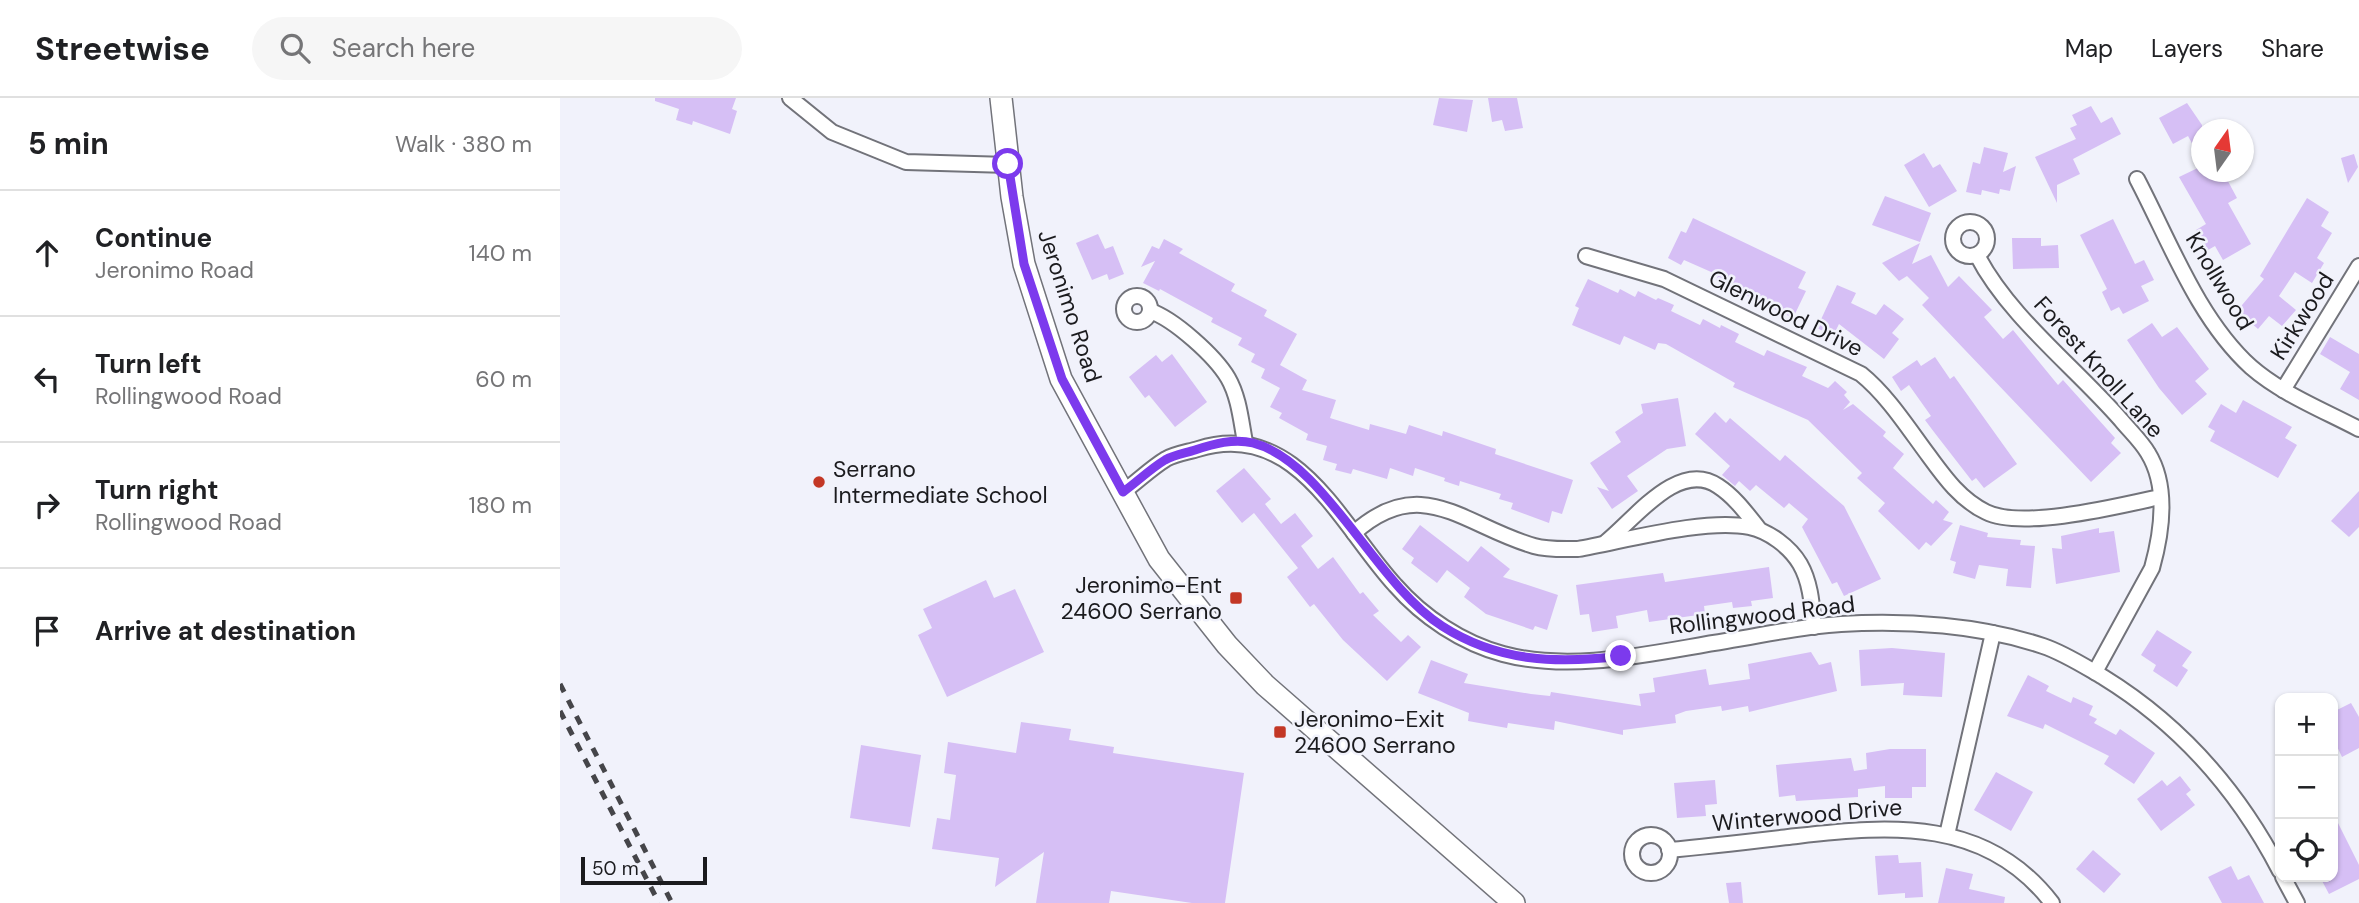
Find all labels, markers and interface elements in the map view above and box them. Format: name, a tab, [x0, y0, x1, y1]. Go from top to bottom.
search box	[252, 17, 742, 80]
text: Streetwise	[35, 27, 210, 70]
icon: search	[276, 29, 314, 67]
text: Search here	[332, 31, 475, 65]
text: Map	[2065, 33, 2113, 64]
text: Layers	[2151, 33, 2223, 64]
text: Share	[2261, 33, 2324, 64]
north arrow	[2191, 119, 2254, 182]
text: 5 min	[28, 124, 109, 163]
text: Walk · 380 m	[395, 129, 532, 159]
route start	[992, 148, 1023, 179]
text: Continue	[95, 221, 212, 255]
street label: Jeronimo Road	[1031, 226, 1109, 386]
street label: Knollwood	[2179, 226, 2261, 336]
icon: ahead	[28, 234, 66, 272]
text: 140 m	[469, 238, 532, 268]
text: Jeronimo Road	[95, 255, 254, 285]
street label: Glenwood Drive	[1704, 263, 1868, 363]
street label: Kirkwood	[2263, 267, 2341, 365]
street label: Forest Knoll Lane	[2028, 290, 2170, 444]
text: Turn left	[95, 347, 202, 381]
icon: left	[28, 360, 66, 398]
text: 60 m	[475, 364, 532, 394]
text: Rollingwood Road	[95, 381, 282, 411]
place label: Serrano Intermediate School	[833, 454, 1048, 510]
text: Turn right	[95, 473, 219, 507]
marker: Serrano Intermediate School	[811, 474, 827, 490]
icon: right	[28, 486, 66, 524]
text: 180 m	[468, 490, 532, 520]
text: Rollingwood Road	[95, 507, 282, 537]
place label: Jeronimo-Ent 24600 Serrano	[1060, 570, 1222, 626]
street label: Rollingwood Road	[1667, 589, 1857, 641]
marker: Jeronimo-Ent 24600 Serrano	[1228, 590, 1244, 606]
icon: arrive	[28, 612, 66, 650]
text: Arrive at destination	[95, 614, 356, 648]
route end	[1605, 640, 1636, 671]
map controls	[2275, 693, 2338, 882]
button: +	[2275, 693, 2338, 756]
place label: Jeronimo-Exit 24600 Serrano	[1294, 704, 1456, 760]
marker: Jeronimo-Exit 24600 Serrano	[1272, 724, 1288, 740]
button: −	[2275, 756, 2338, 819]
street label: Winterwood Drive	[1711, 792, 1903, 838]
button: locate	[2275, 819, 2338, 882]
scale bar	[581, 854, 707, 886]
text: 50 m	[592, 856, 639, 881]

